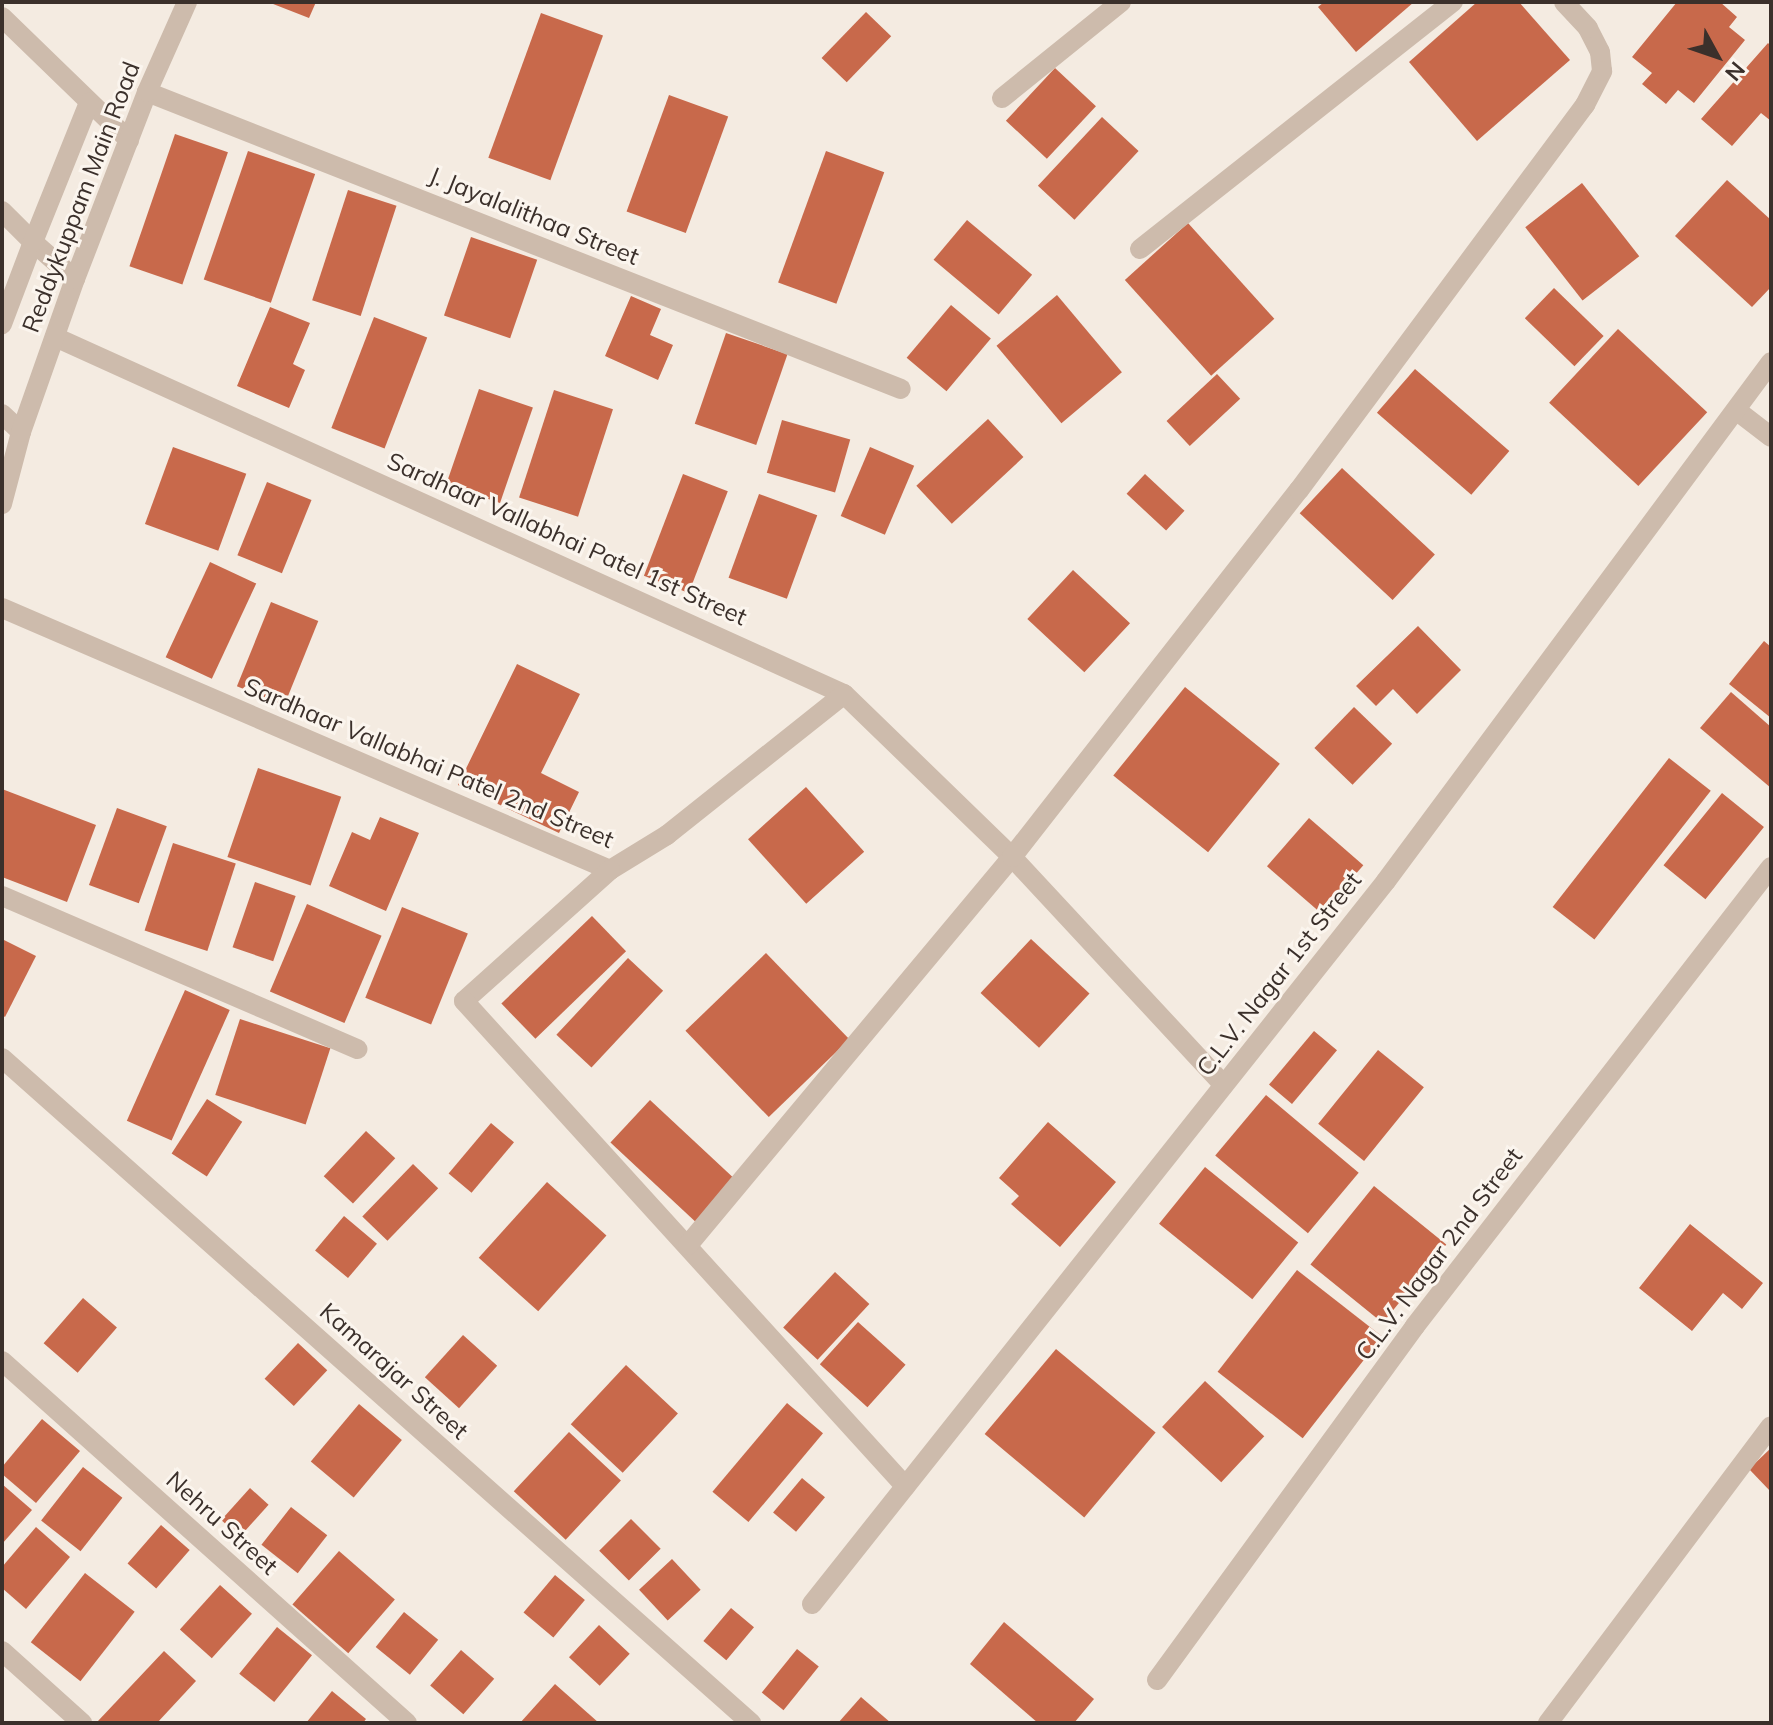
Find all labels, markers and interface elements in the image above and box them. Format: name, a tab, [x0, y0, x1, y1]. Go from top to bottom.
north arrow	[1677, 16, 1757, 96]
text: N	[1719, 56, 1751, 87]
street label: Reddykuppam Main Road	[16, 58, 146, 336]
street label: J. Jayalalithaa Street	[425, 161, 643, 271]
street label: Sardhaar Vallabhai Patel 1st Street	[383, 446, 751, 632]
street label: Sardhaar Vallabhai Patel 2nd Street	[240, 672, 618, 854]
street label: C.L.V. Nagar 1st Street	[1191, 867, 1367, 1081]
street label: C.L.V. Nagar 2nd Street	[1350, 1142, 1528, 1366]
street label: Kamarajar Street	[314, 1297, 474, 1445]
street label: Nehru Street	[160, 1465, 284, 1581]

